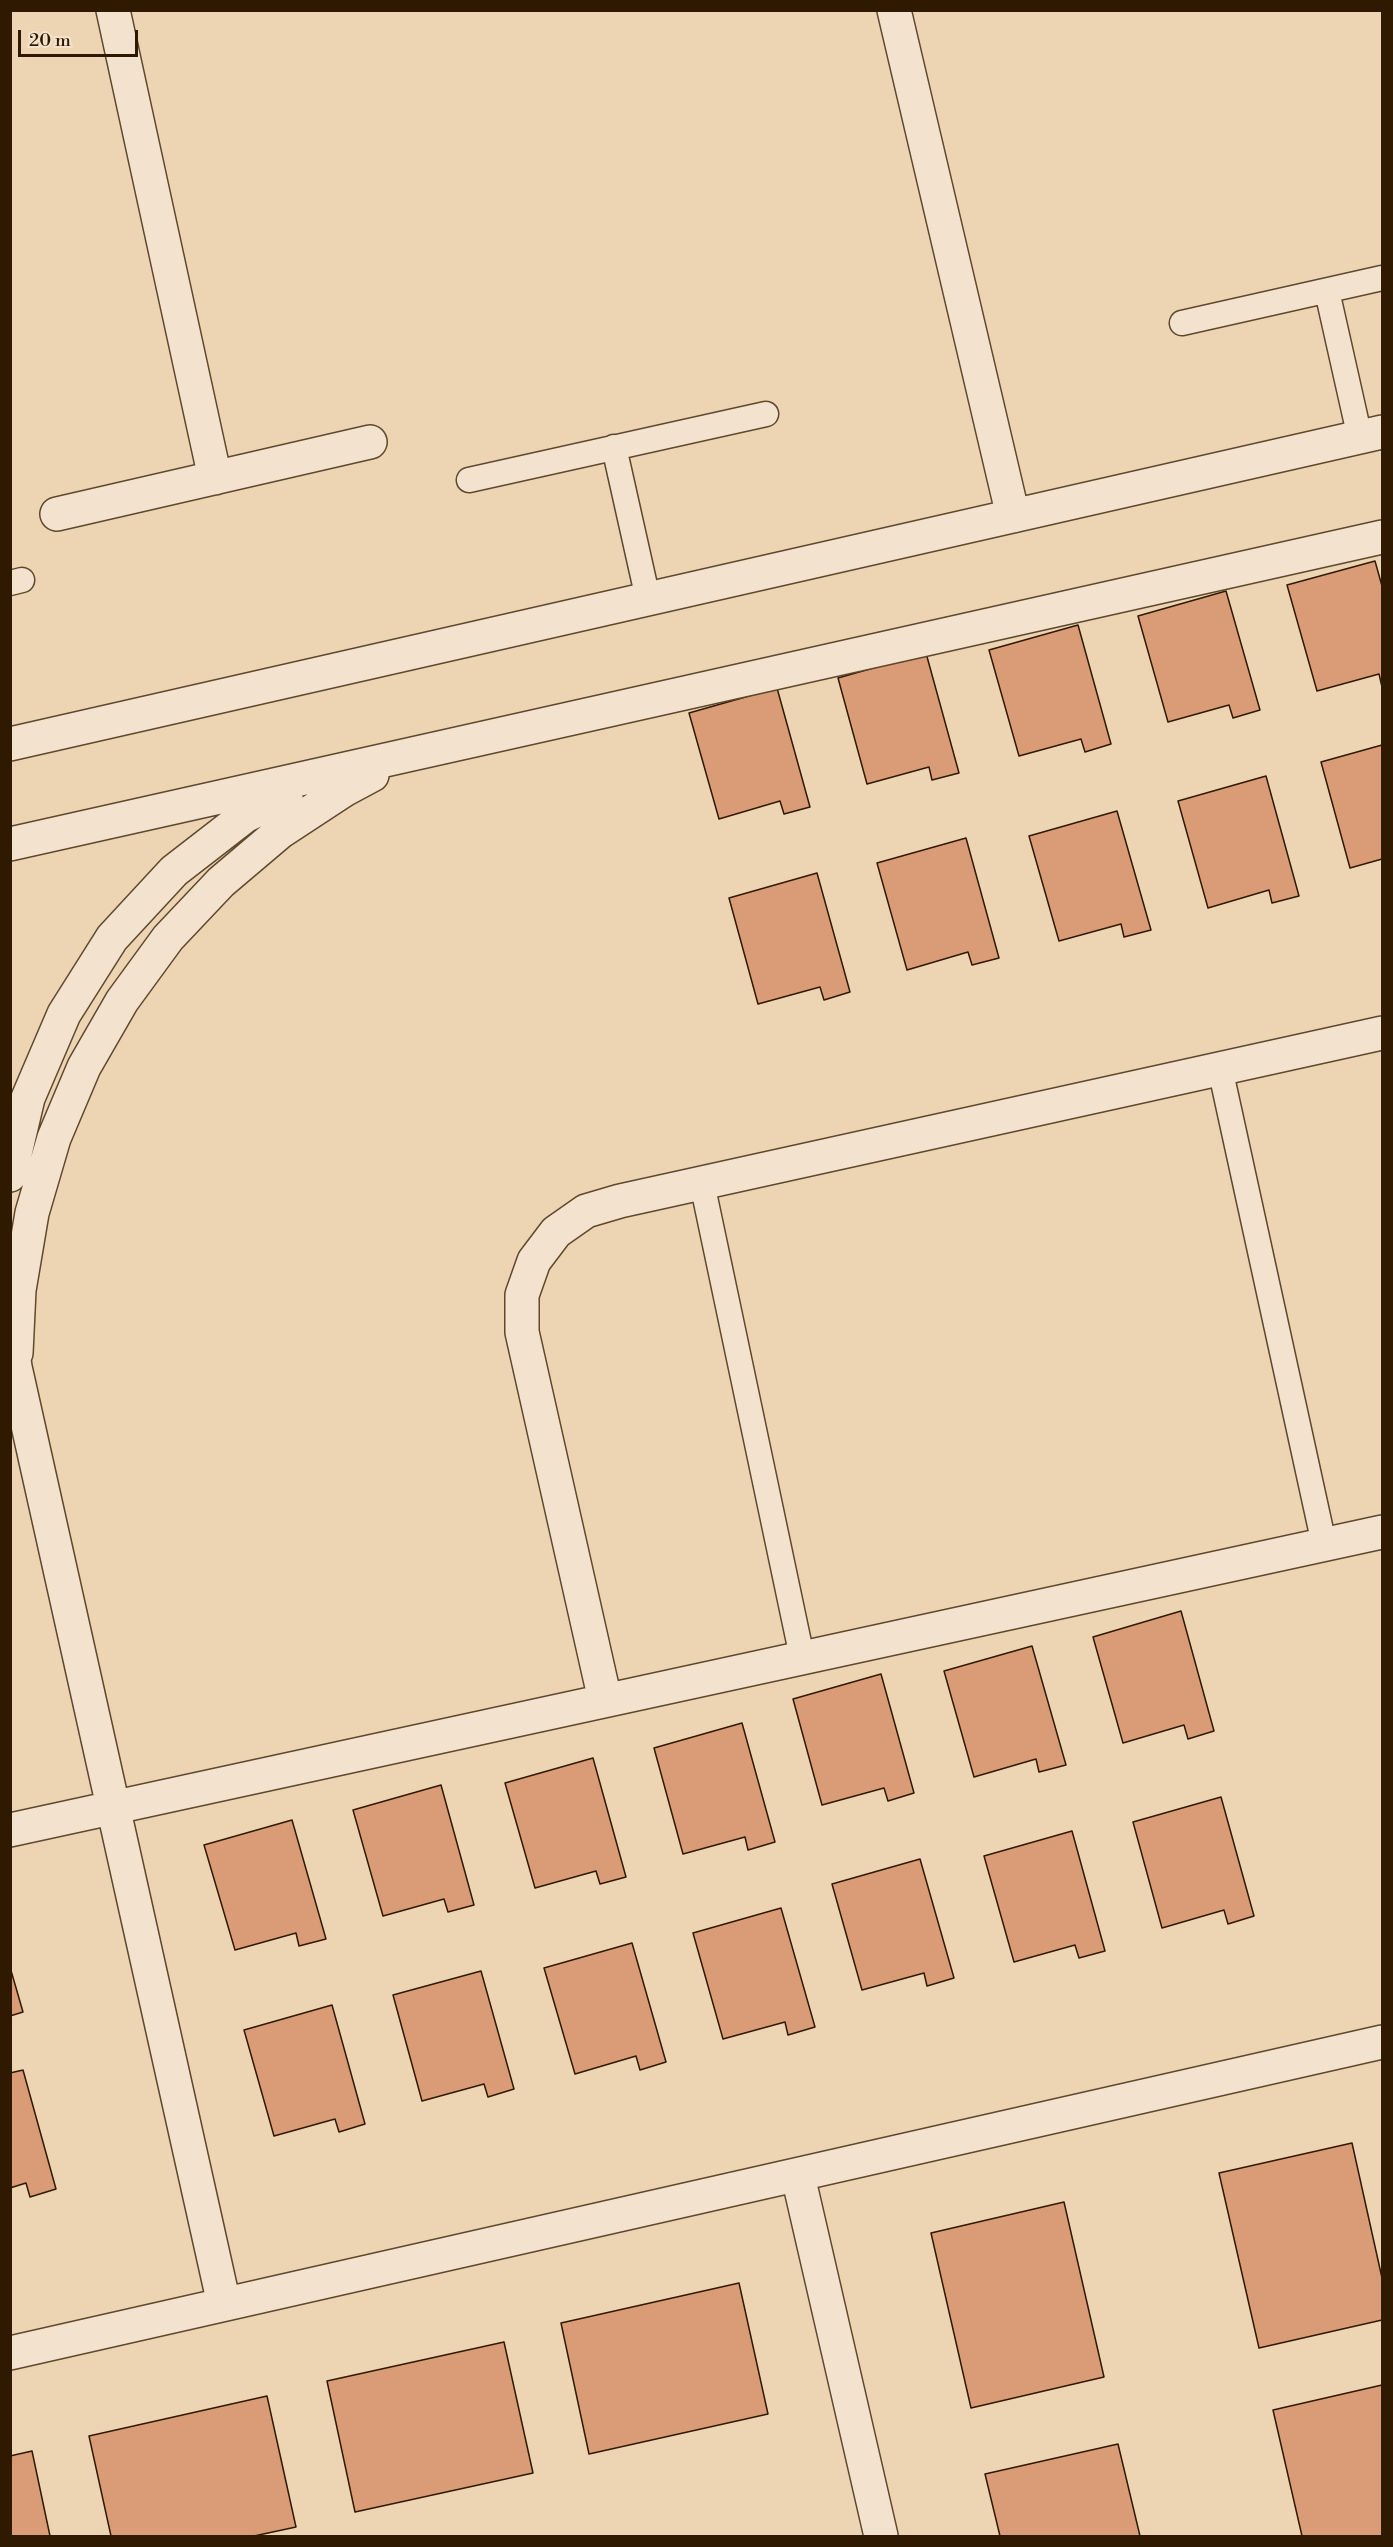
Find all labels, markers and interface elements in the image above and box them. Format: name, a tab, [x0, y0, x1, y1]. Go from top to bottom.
scale bar	[21, 18, 141, 56]
text: 20 m	[29, 29, 71, 52]

